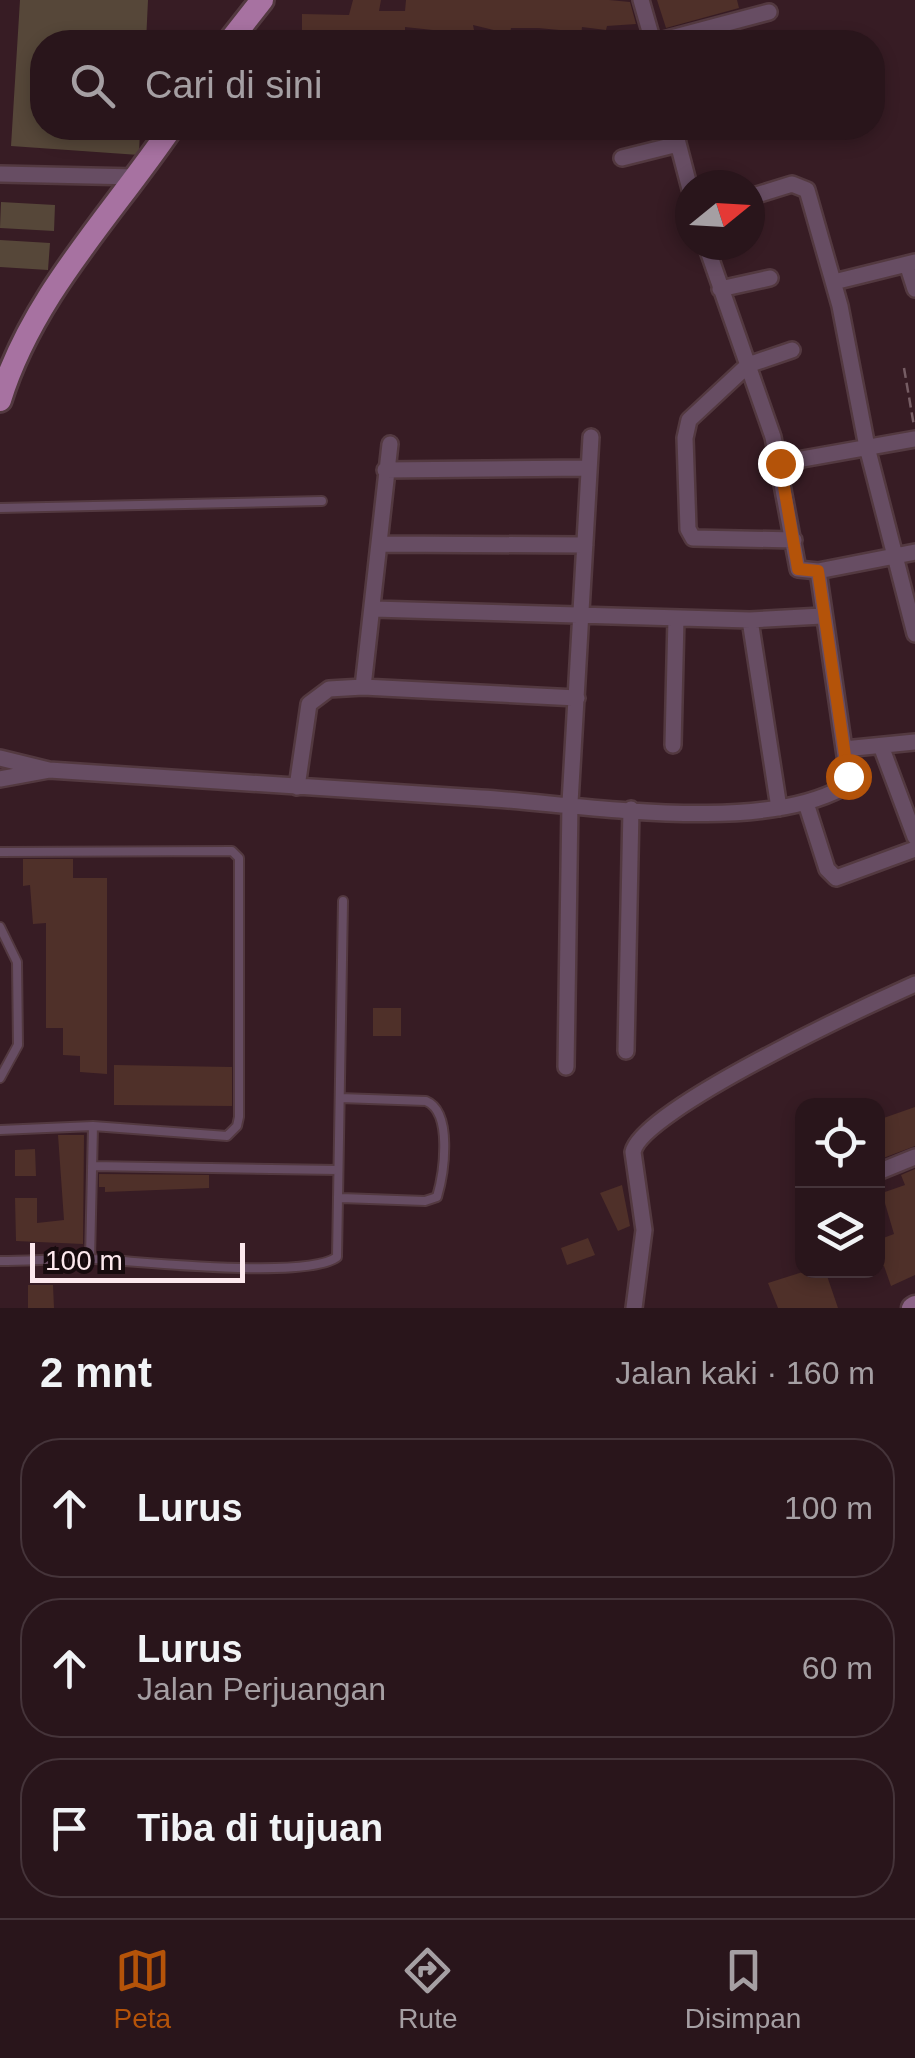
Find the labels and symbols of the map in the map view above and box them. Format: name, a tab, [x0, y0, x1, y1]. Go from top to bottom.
north arrow	[675, 170, 765, 260]
route end	[758, 441, 804, 487]
route start	[826, 754, 872, 800]
scale bar	[30, 1238, 245, 1282]

